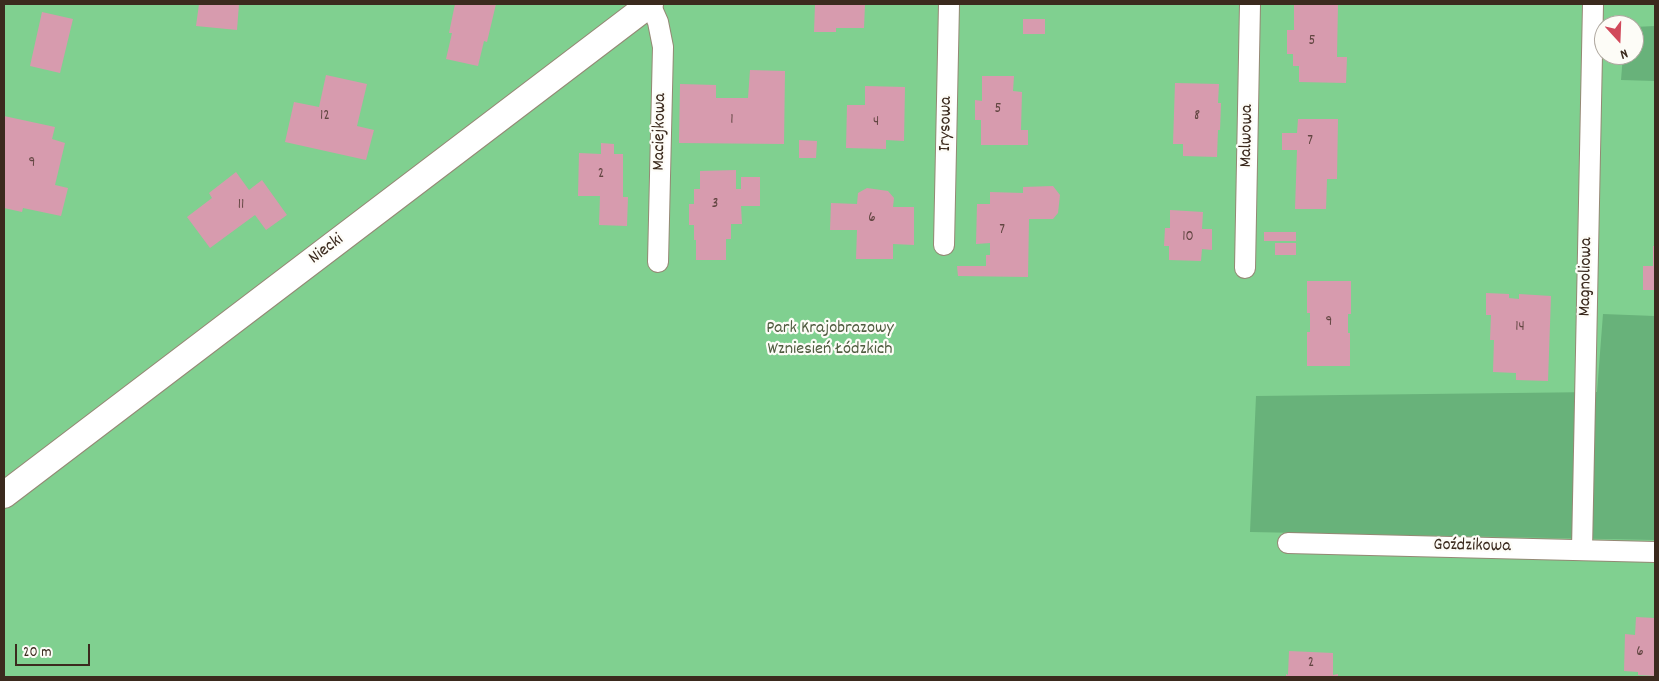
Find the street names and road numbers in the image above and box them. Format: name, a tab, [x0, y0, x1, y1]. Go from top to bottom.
street label: Maciejkowa	[650, 93, 672, 171]
street label: Irysowa	[936, 96, 958, 152]
street label: Malwowa	[1237, 104, 1259, 168]
street label: Niecki	[305, 230, 349, 270]
street label: Magnoliowa	[1576, 237, 1598, 317]
street label: Goździkowa	[1433, 536, 1511, 558]

